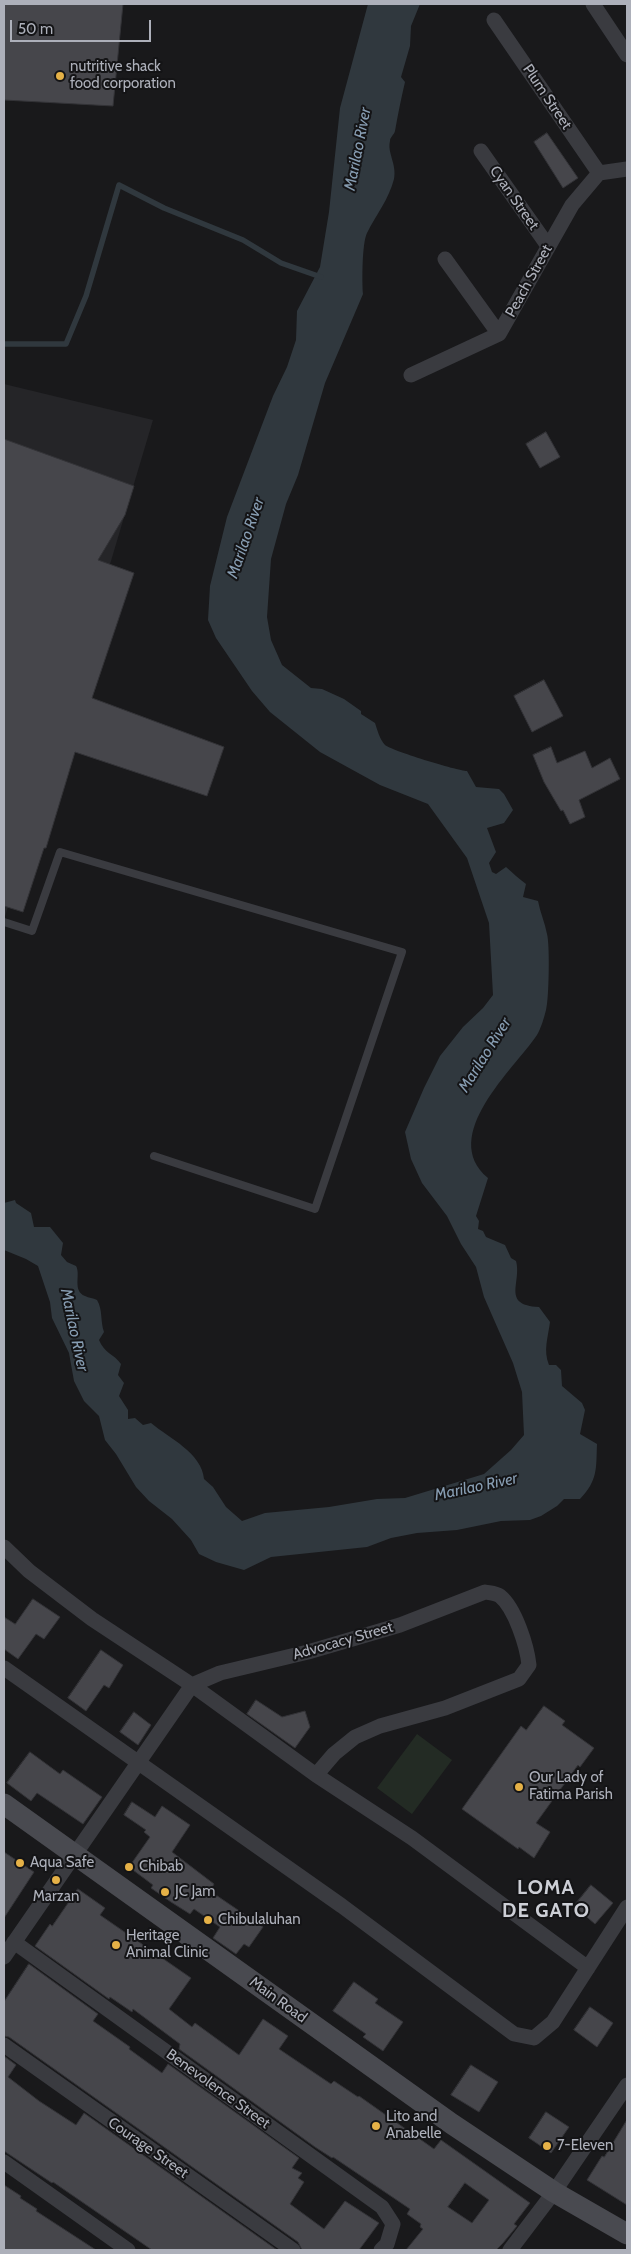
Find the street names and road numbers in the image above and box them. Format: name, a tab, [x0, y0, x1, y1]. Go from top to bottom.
street label: Plum Street	[519, 61, 575, 133]
street label: Cyan Street	[485, 162, 543, 234]
street label: Peach Street	[502, 242, 556, 320]
street label: Advocacy Street	[291, 1618, 395, 1664]
street label: Main Road	[246, 1973, 310, 2027]
street label: Benevolence Street	[163, 2045, 273, 2133]
street label: Courage Street	[104, 2114, 192, 2182]

